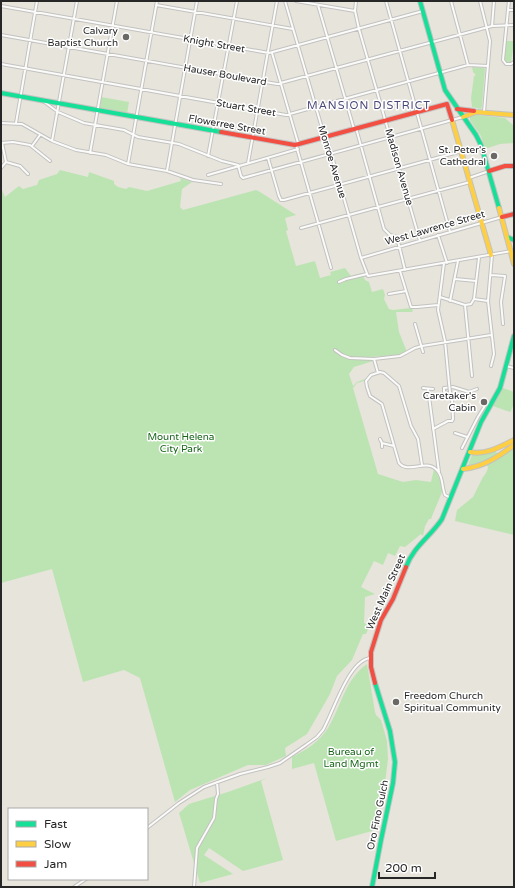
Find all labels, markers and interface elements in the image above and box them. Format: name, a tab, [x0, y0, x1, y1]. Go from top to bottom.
place label: Calvary Baptist Church	[48, 25, 119, 49]
marker: Calvary Baptist Church	[121, 32, 131, 42]
street label: Knight Street	[182, 33, 246, 55]
street label: Hauser Boulevard	[183, 62, 267, 88]
street label: Stuart Street	[215, 97, 277, 119]
district label: MANSION DISTRICT	[307, 99, 431, 112]
street label: Flowerree Street	[188, 112, 267, 138]
street label: Monroe Avenue	[315, 124, 349, 200]
street label: Madison Avenue	[382, 127, 416, 207]
place label: St. Peter's Cathedral	[439, 144, 486, 168]
marker: St. Peter's Cathedral	[489, 151, 499, 161]
street label: West Lawrence Street	[384, 208, 486, 248]
place label: Caretaker's Cabin	[423, 390, 476, 414]
marker: Caretaker's Cabin	[479, 397, 489, 407]
park label: Mount Helena City Park	[147, 431, 215, 455]
street label: West Main Street	[364, 552, 408, 632]
place label: Freedom Church Spiritual Community	[404, 690, 501, 714]
marker: Freedom Church Spiritual Community	[391, 697, 401, 707]
park label: Bureau of Land Mgmt	[323, 746, 379, 770]
street label: Oro Fino Gulch	[365, 779, 391, 851]
legend	[8, 808, 148, 880]
text: Fast	[44, 817, 68, 831]
text: Slow	[44, 837, 71, 851]
scale bar	[379, 854, 435, 880]
text: Jam	[44, 857, 67, 871]
text: 200 m	[385, 861, 422, 875]

